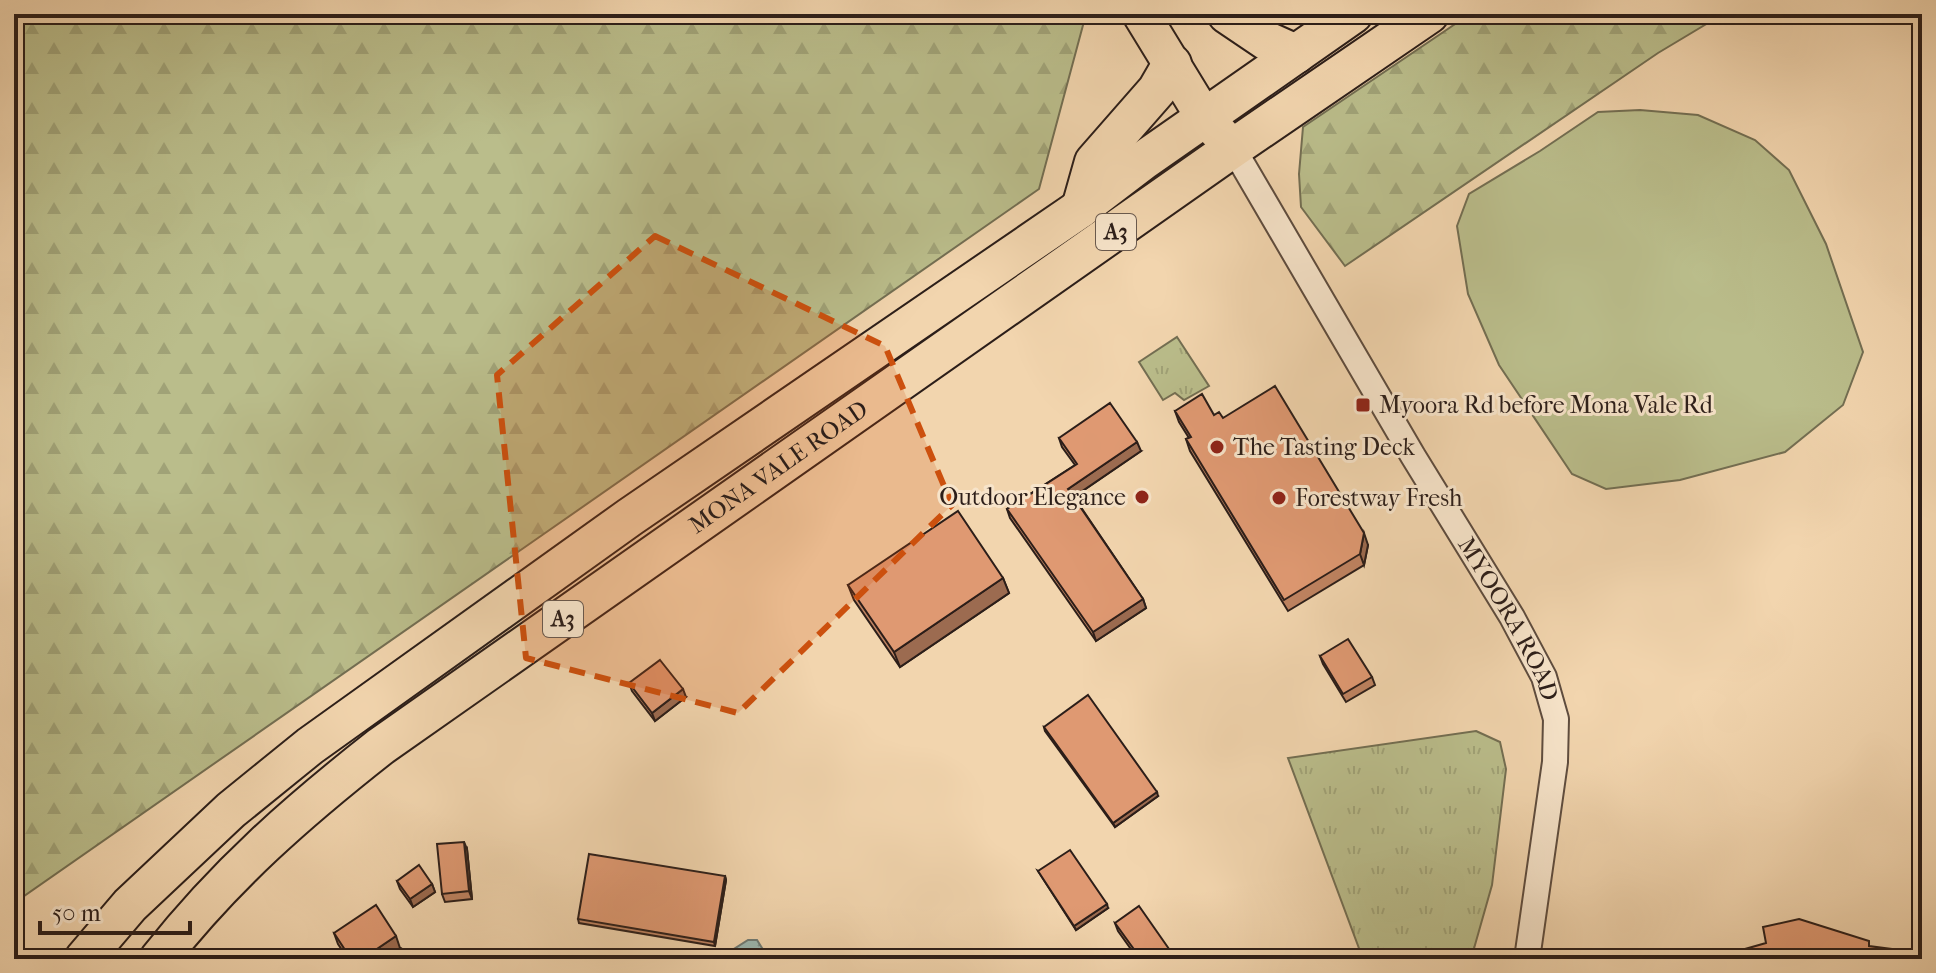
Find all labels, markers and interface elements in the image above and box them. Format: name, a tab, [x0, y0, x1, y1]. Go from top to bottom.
road number: A3	[1096, 214, 1136, 250]
place label: Myoora Rd before Mona Vale Rd	[1379, 391, 1714, 419]
street label: MONA VALE ROAD	[684, 395, 873, 539]
marker: Myoora Rd before Mona Vale Rd	[1354, 396, 1372, 414]
place label: The Tasting Deck	[1233, 433, 1415, 461]
marker: The Tasting Deck	[1208, 438, 1226, 456]
place label: Outdoor Elegance	[939, 483, 1126, 511]
place label: Forestway Fresh	[1295, 484, 1463, 512]
marker: Outdoor Elegance	[1133, 488, 1151, 506]
marker: Forestway Fresh	[1270, 489, 1288, 507]
street label: MYOORA ROAD	[1452, 532, 1564, 704]
road number: A3	[543, 601, 583, 637]
scale bar	[40, 885, 190, 935]
text: 50 m	[52, 899, 101, 927]

